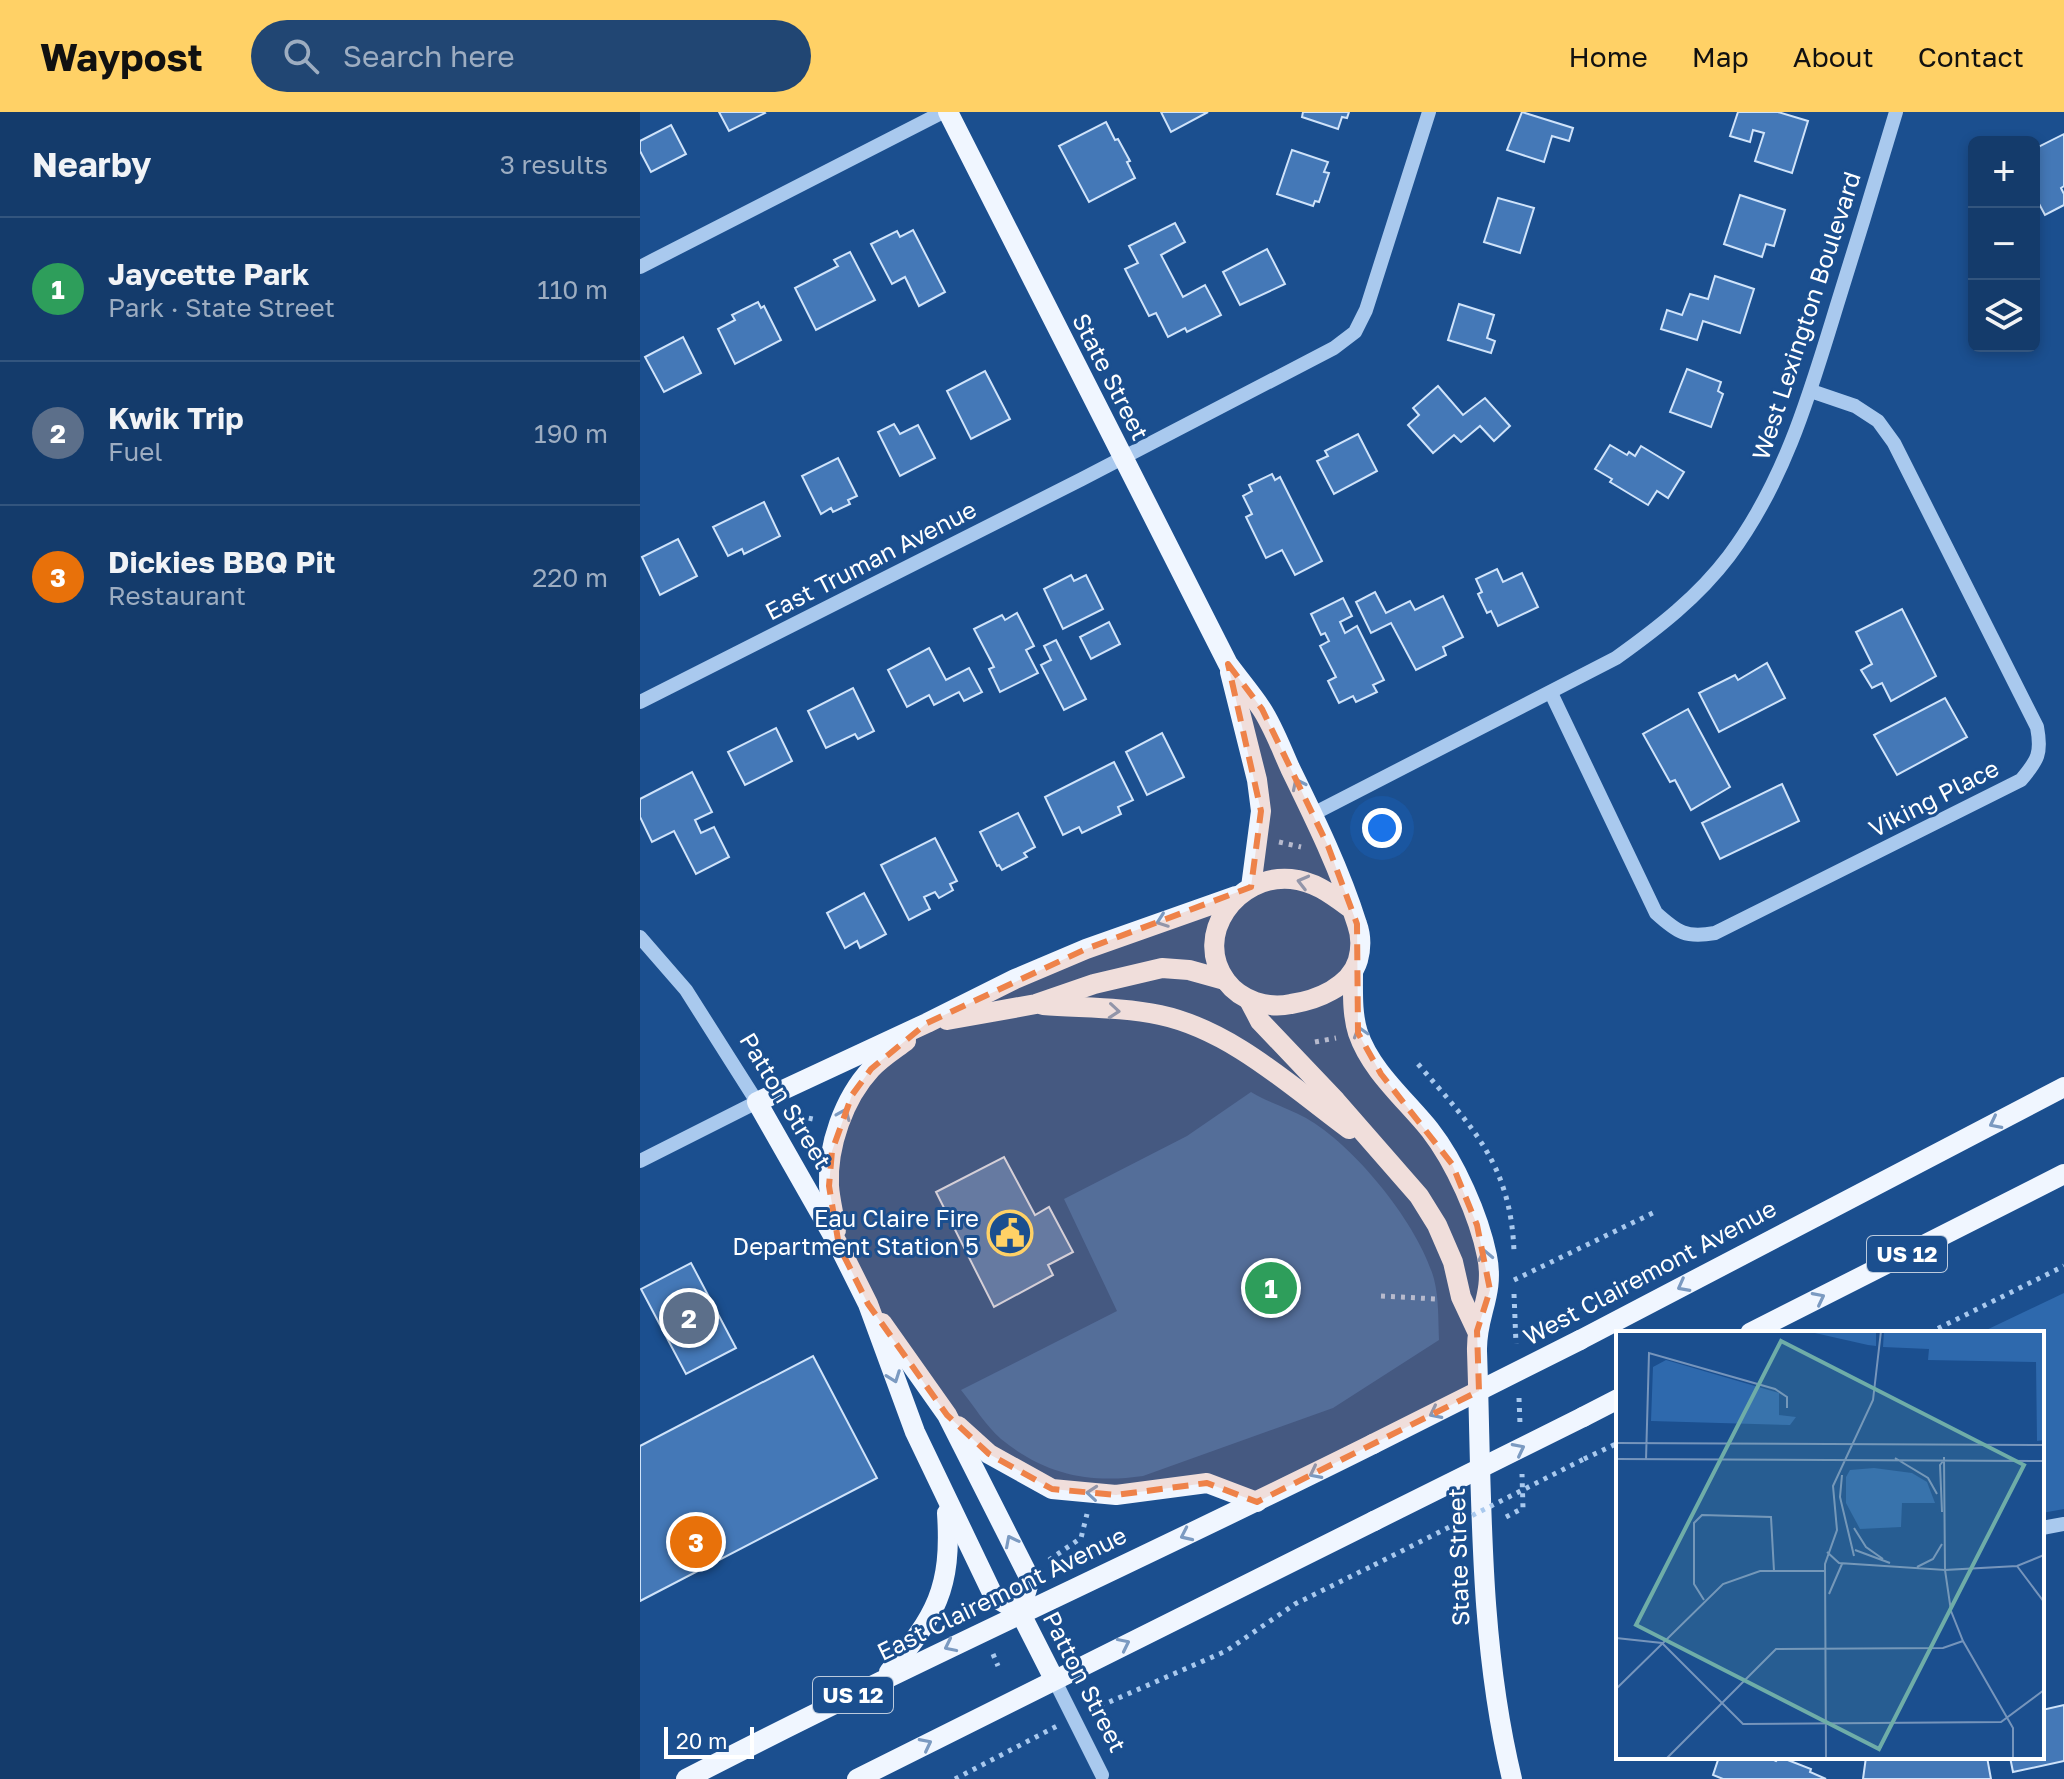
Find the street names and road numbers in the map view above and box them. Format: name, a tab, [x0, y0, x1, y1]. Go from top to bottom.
street label: West Lexington Boulevard	[1745, 168, 1866, 463]
street label: State Street	[1067, 308, 1156, 445]
street label: East Truman Avenue	[760, 494, 981, 626]
street label: Viking Place	[1863, 753, 2003, 843]
street label: Patton Street	[734, 1027, 838, 1174]
street label: West Clairemont Avenue	[1518, 1193, 1781, 1351]
road number: US 12	[1867, 1236, 1947, 1272]
street label: State Street	[1441, 1487, 1474, 1627]
street label: East Clairemont Avenue	[872, 1520, 1131, 1666]
street label: Patton Street	[1037, 1606, 1133, 1756]
road number: US 12	[813, 1677, 893, 1713]

